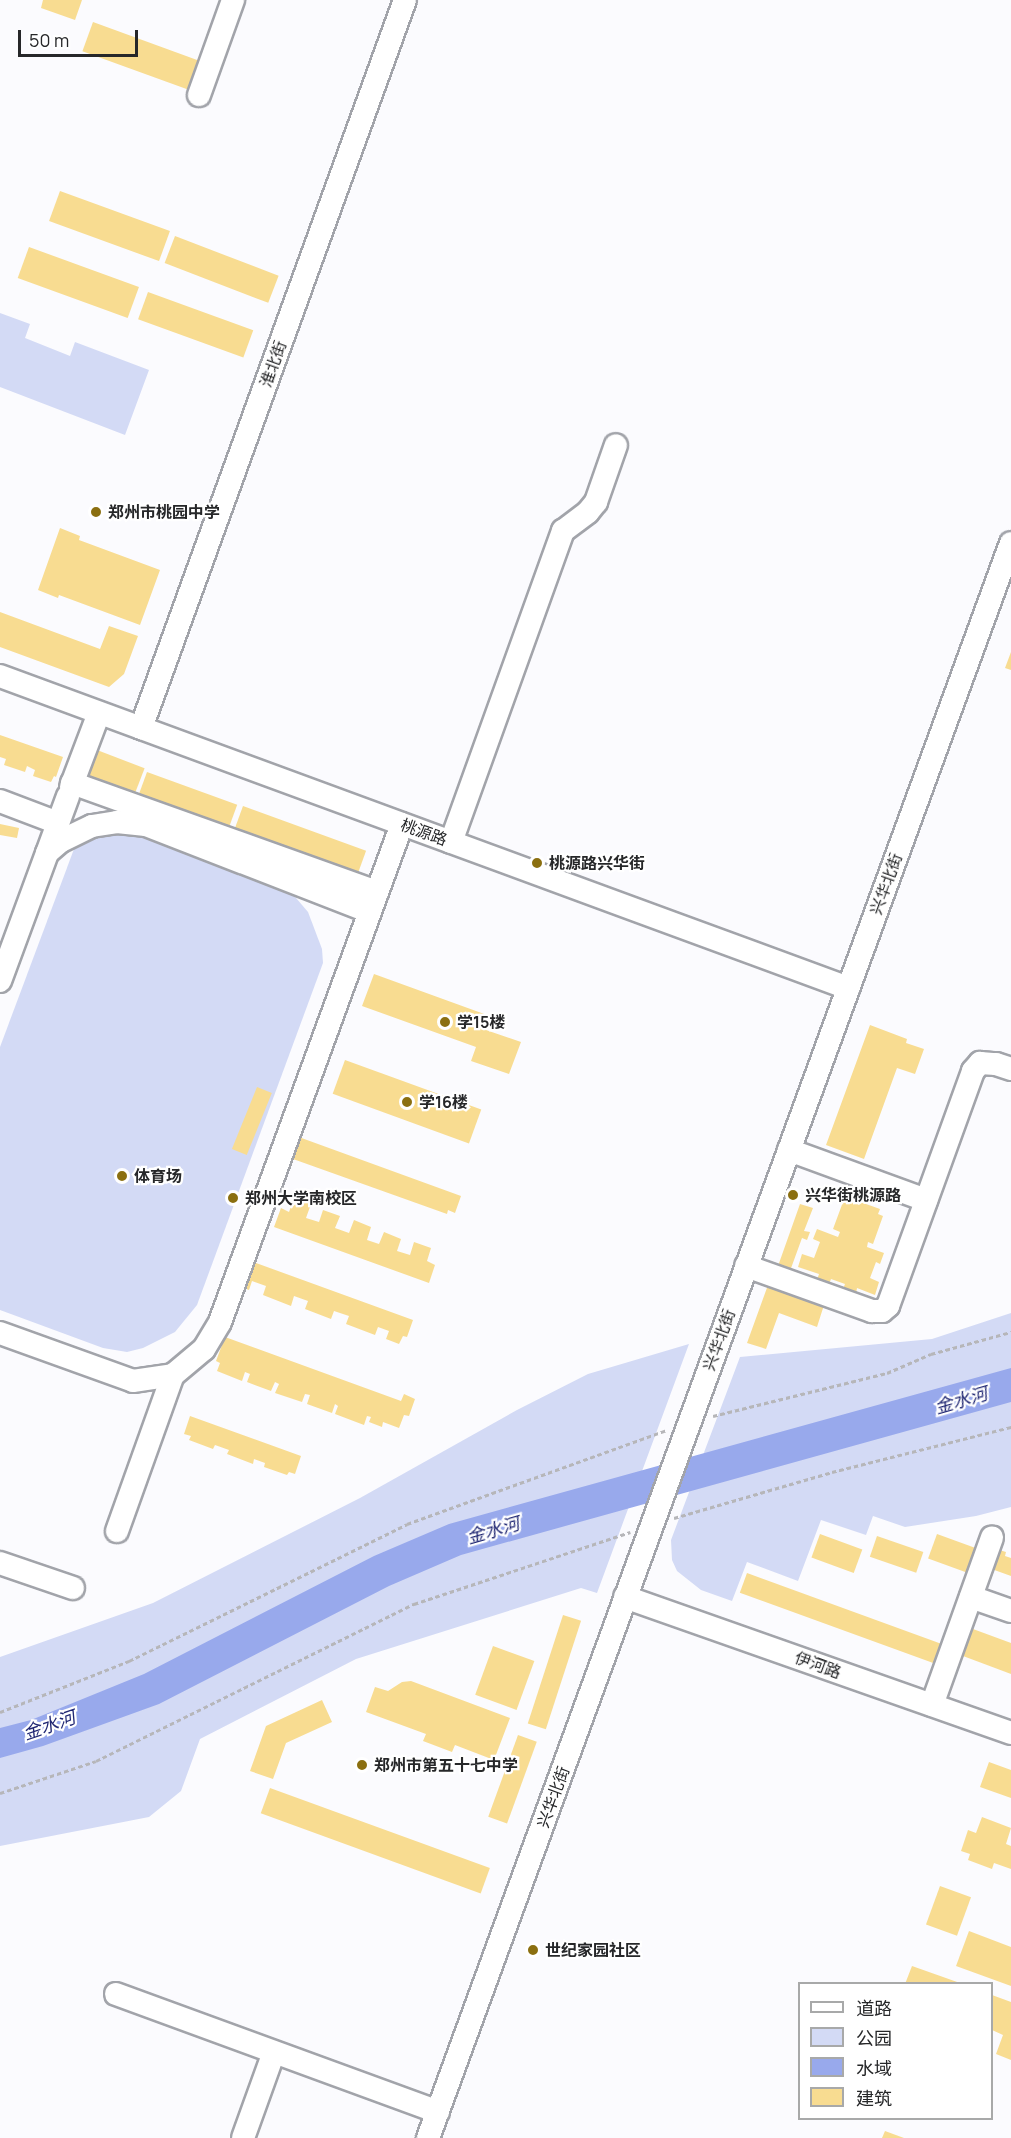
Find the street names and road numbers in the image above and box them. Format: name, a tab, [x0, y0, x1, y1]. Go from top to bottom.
street label: 淮北街	[256, 338, 290, 390]
street label: 桃源路	[398, 815, 450, 849]
street label: 兴华北街	[866, 851, 906, 917]
street label: 兴华北街	[699, 1307, 739, 1373]
street label: 伊河路	[792, 1648, 844, 1682]
street label: 兴华北街	[533, 1764, 573, 1830]

